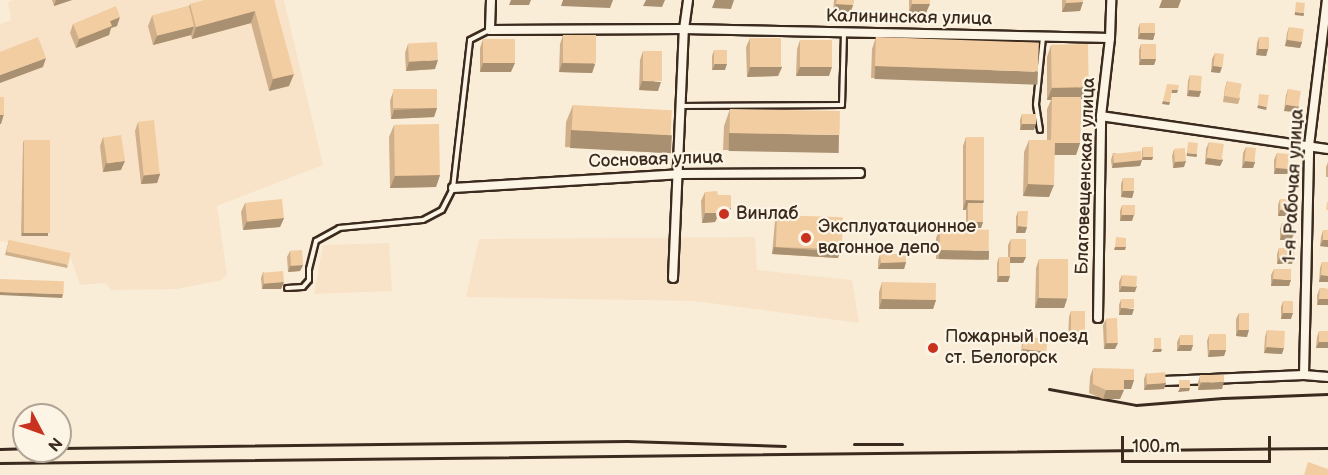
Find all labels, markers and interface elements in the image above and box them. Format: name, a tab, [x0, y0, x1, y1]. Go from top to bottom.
street label: Калининская улица	[826, 6, 992, 30]
street label: Благовещенская улица	[1072, 77, 1100, 275]
street label: 1-я Рабочая улица	[1279, 108, 1309, 264]
street label: Сосновая улица	[588, 147, 724, 173]
place label: Винлаб	[736, 203, 798, 225]
marker: Винлаб	[717, 207, 731, 221]
place label: Эксплуатационное вагонное депо	[818, 217, 976, 260]
marker: Эксплуатационное вагонное депо	[799, 231, 813, 245]
place label: Пожарный поезд ст. Белогорск	[945, 327, 1088, 370]
marker: Пожарный поезд ст. Белогорск	[926, 341, 940, 355]
north arrow	[12, 403, 72, 463]
scale bar	[1124, 424, 1274, 462]
text: N	[43, 433, 66, 455]
text: 100 m	[1132, 436, 1180, 457]

